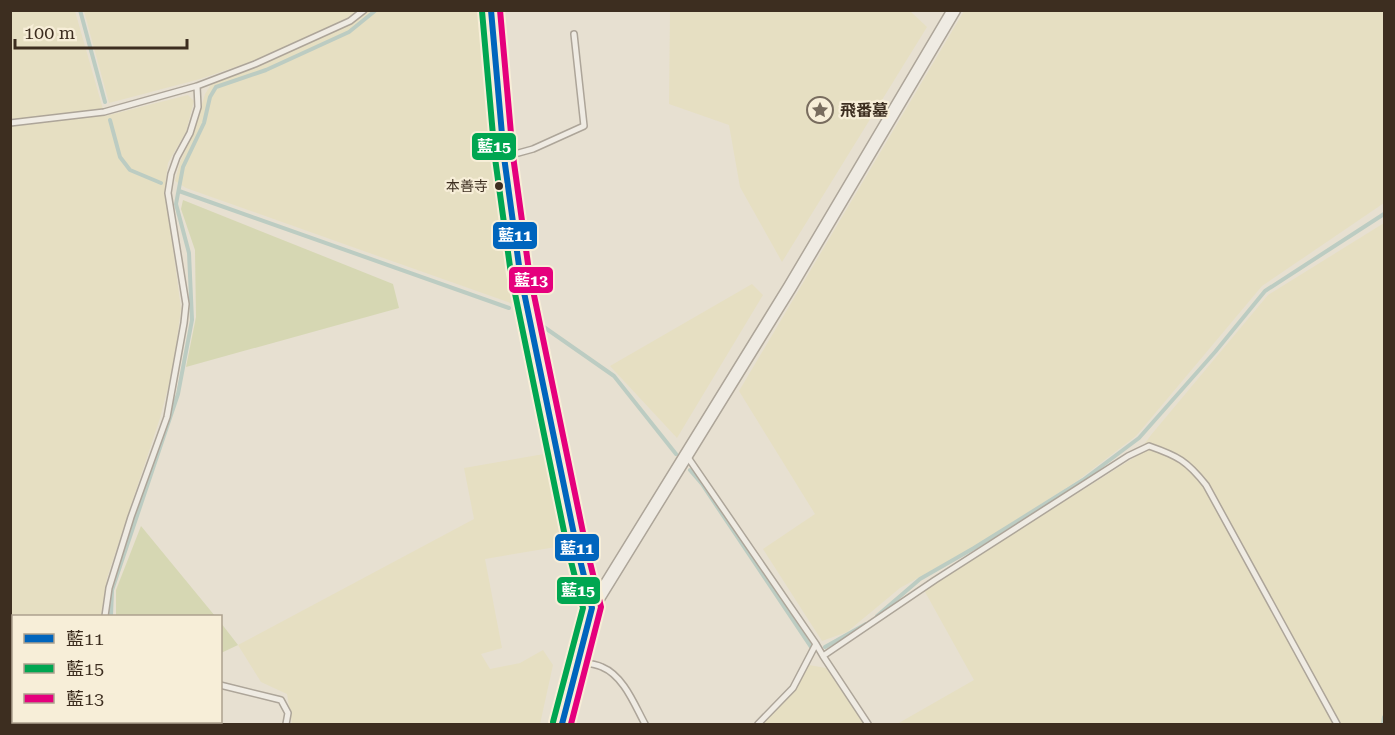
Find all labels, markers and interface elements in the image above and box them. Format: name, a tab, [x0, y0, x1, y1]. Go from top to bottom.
scale bar	[15, 12, 188, 50]
text: 100 m	[24, 22, 75, 43]
place icon: 飛番墓	[805, 95, 835, 125]
place label: 飛番墓	[840, 101, 888, 120]
line badge: 藍15	[471, 132, 517, 161]
text: 藍15	[477, 137, 511, 156]
place label: 本善寺	[446, 178, 488, 194]
marker: 本善寺	[493, 180, 505, 192]
line badge: 藍11	[492, 221, 538, 250]
text: 藍11	[498, 226, 532, 245]
line badge: 藍13	[508, 266, 554, 294]
text: 藍13	[514, 271, 548, 290]
line badge: 藍11	[554, 533, 600, 562]
text: 藍11	[560, 539, 594, 558]
line badge: 藍15	[556, 576, 601, 605]
text: 藍15	[561, 581, 595, 600]
legend	[12, 615, 222, 723]
text: 藍11	[66, 628, 104, 649]
text: 藍15	[66, 658, 104, 679]
text: 藍13	[66, 688, 104, 709]

